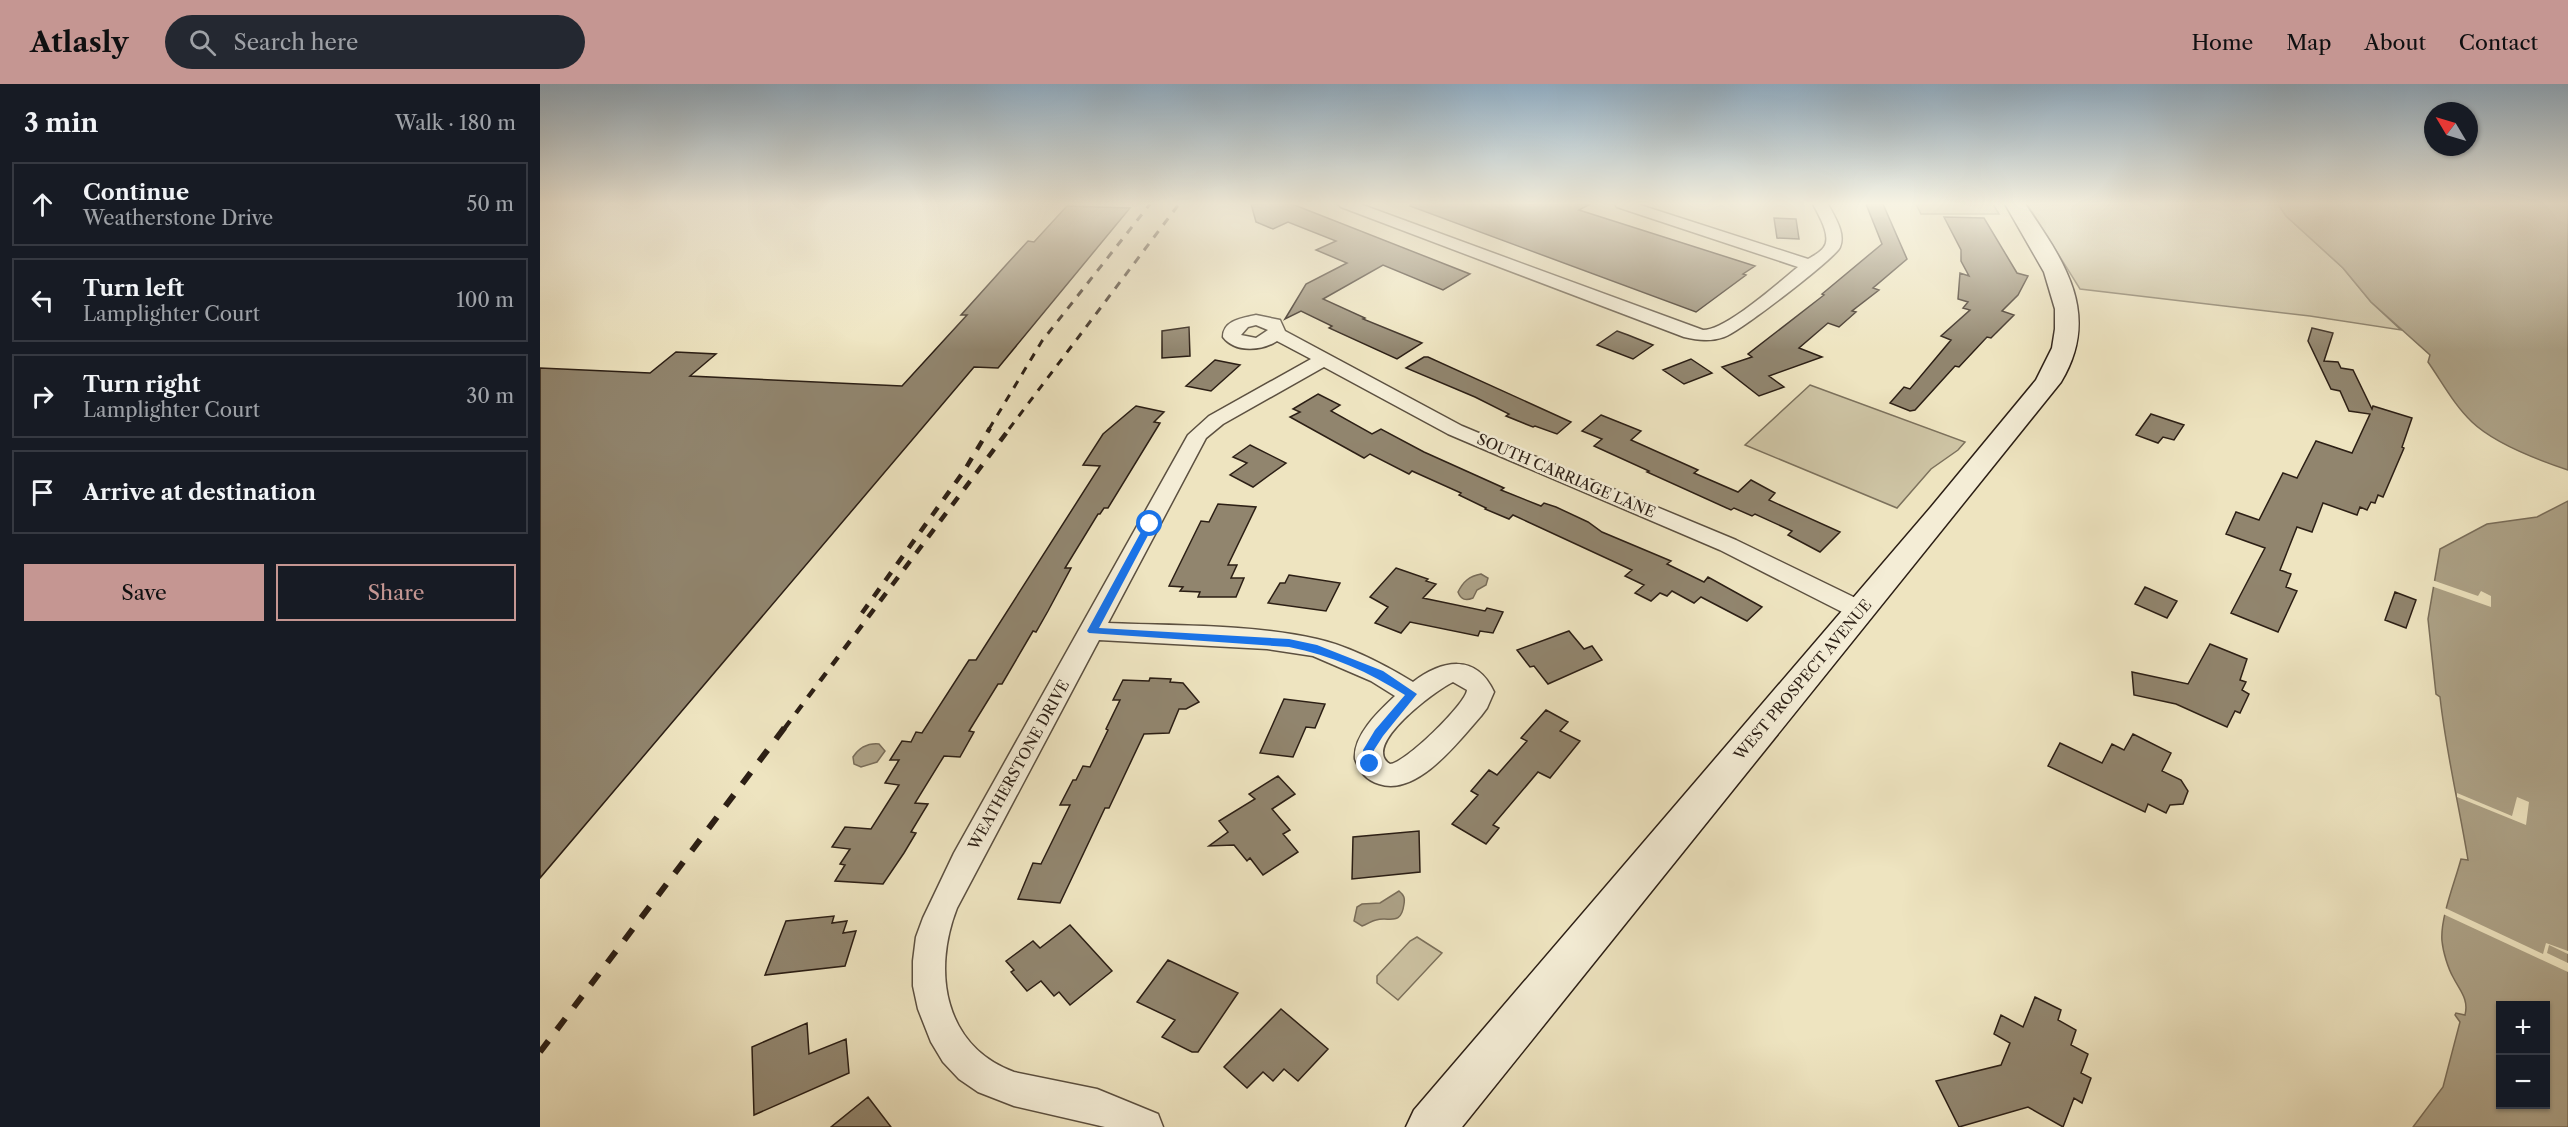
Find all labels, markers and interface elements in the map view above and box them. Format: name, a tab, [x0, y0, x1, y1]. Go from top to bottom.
search box	[165, 15, 585, 69]
text: Atlasly	[30, 25, 129, 59]
icon: search	[186, 26, 219, 59]
text: Search here	[234, 29, 358, 56]
text: Home	[2192, 30, 2253, 55]
text: Map	[2286, 30, 2331, 55]
text: About	[2364, 30, 2426, 55]
text: Contact	[2459, 30, 2538, 55]
north arrow	[2424, 102, 2478, 156]
text: 3 min	[24, 107, 98, 139]
text: Walk · 180 m	[395, 111, 516, 135]
text: Continue	[83, 179, 189, 206]
icon: ahead	[26, 188, 59, 221]
text: 50 m	[467, 192, 514, 216]
text: Weatherstone Drive	[83, 206, 273, 230]
text: Turn left	[83, 275, 184, 302]
icon: left	[26, 284, 59, 317]
text: 100 m	[456, 288, 514, 312]
text: Lamplighter Court	[83, 302, 260, 326]
text: Turn right	[83, 371, 201, 398]
icon: right	[26, 380, 59, 413]
text: 30 m	[466, 384, 514, 408]
text: Lamplighter Court	[83, 398, 260, 422]
street label: SOUTH CARRIAGE LANE	[1474, 429, 1658, 522]
icon: arrive	[26, 476, 59, 509]
text: Arrive at destination	[83, 479, 316, 506]
route start	[1136, 510, 1162, 536]
button: Save	[24, 564, 264, 621]
button: Share	[276, 564, 516, 621]
street label: WEST PROSPECT AVENUE	[1729, 595, 1875, 765]
street label: WEATHERSTONE DRIVE	[963, 677, 1073, 854]
route end	[1356, 750, 1382, 776]
map controls	[2496, 1001, 2550, 1109]
button: +	[2496, 1001, 2550, 1055]
button: −	[2496, 1055, 2550, 1109]

